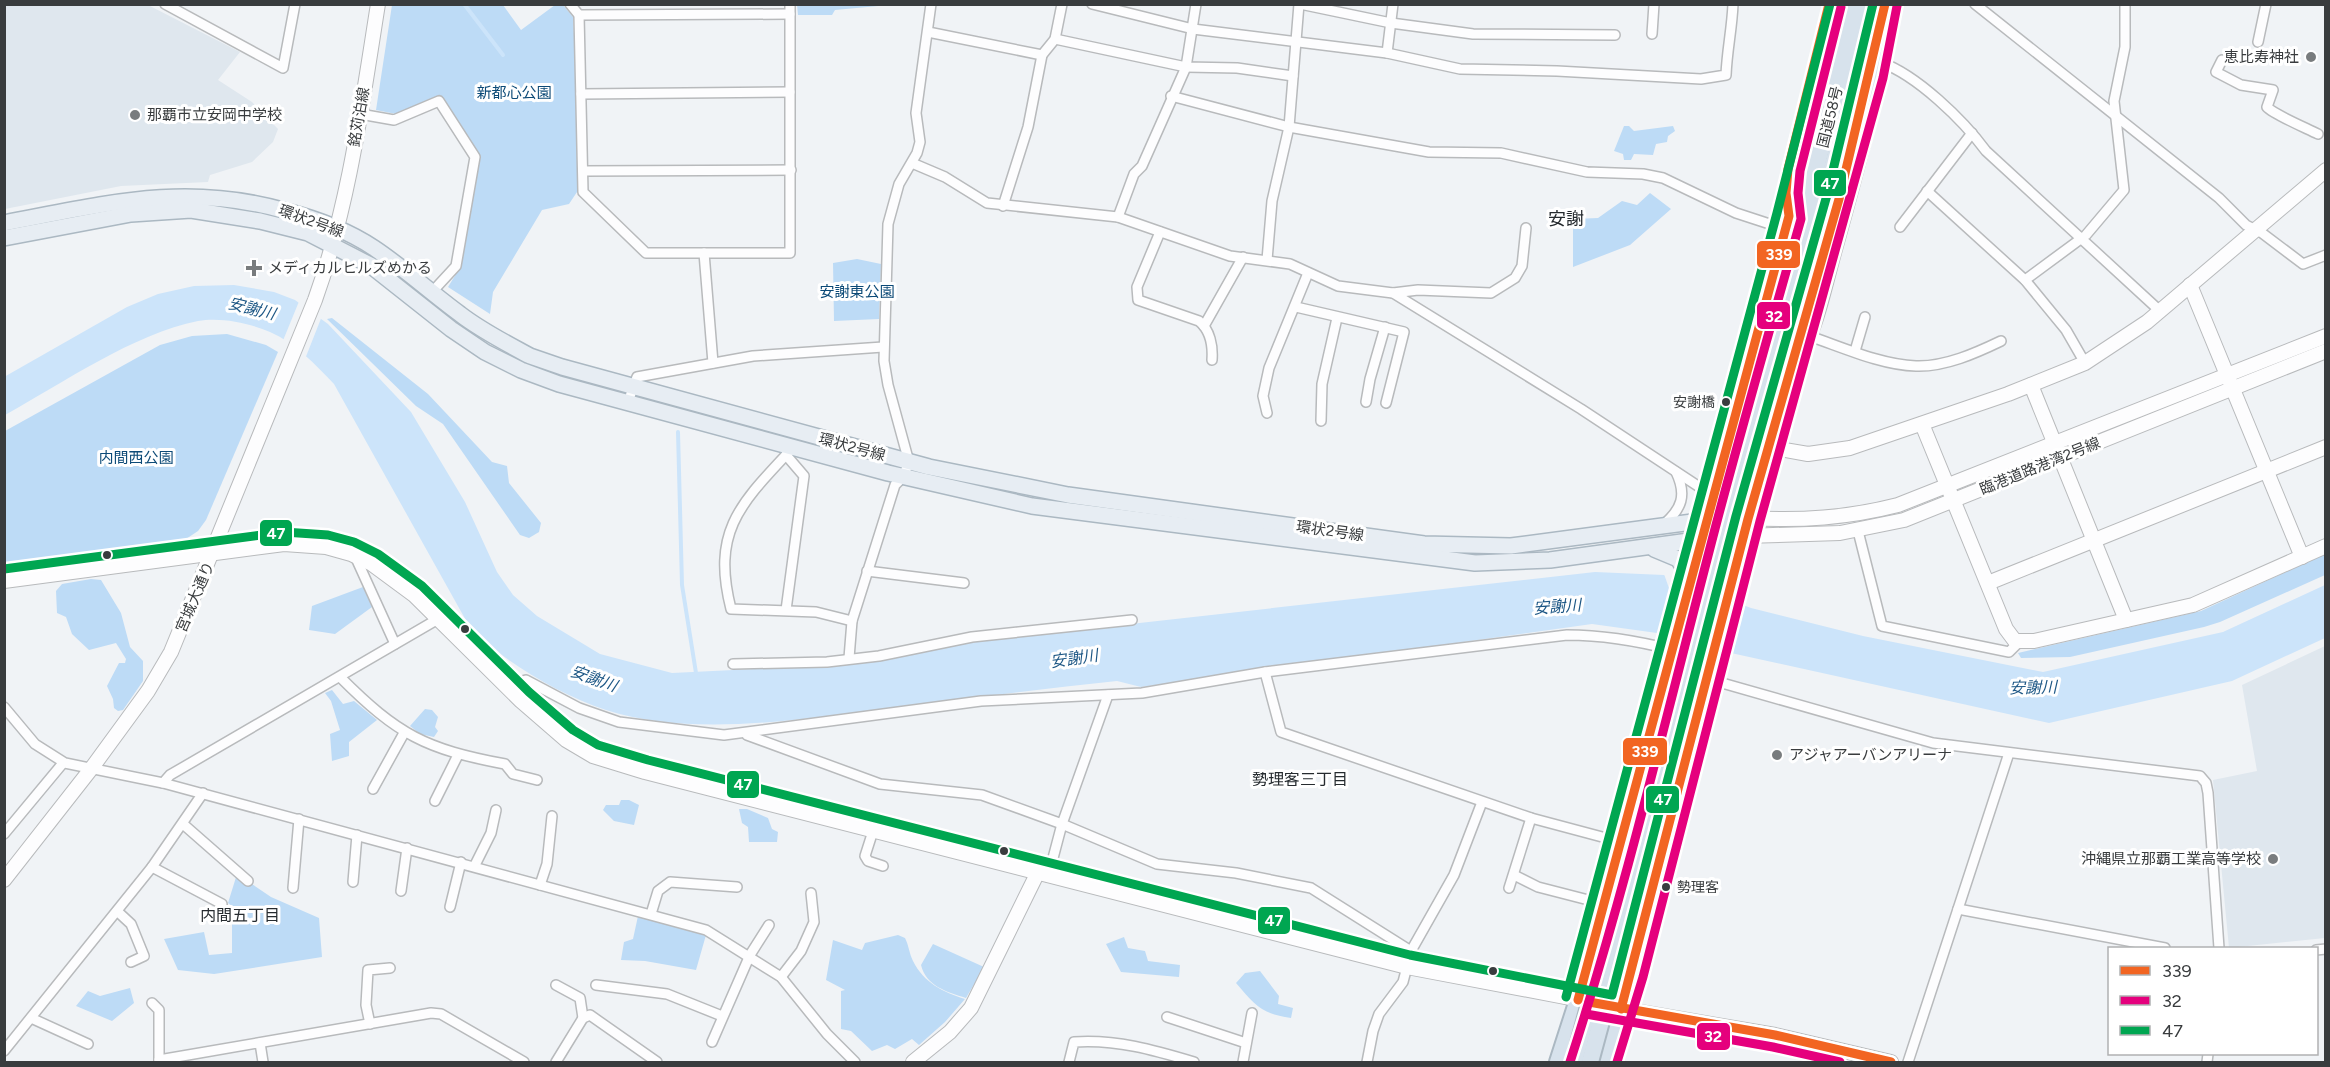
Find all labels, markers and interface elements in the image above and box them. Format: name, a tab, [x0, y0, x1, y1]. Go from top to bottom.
place label: 恵比寿神社	[2224, 48, 2299, 66]
marker: 恵比寿神社	[2304, 50, 2318, 64]
park label: 新都心公園	[476, 84, 552, 102]
street label: 国道58号	[1814, 84, 1846, 150]
street label: 銘苅泊線	[345, 86, 373, 148]
place label: 那覇市立安岡中学校	[147, 106, 282, 124]
marker: 那覇市立安岡中学校	[128, 108, 142, 122]
line badge: 47	[1813, 169, 1847, 197]
text: 47	[1820, 174, 1840, 193]
street label: 環状2号線	[276, 201, 346, 241]
district label: 安謝	[1548, 208, 1584, 230]
line badge: 339	[1756, 240, 1801, 269]
text: 339	[1765, 245, 1793, 264]
marker: メディカルヒルズめかる	[245, 259, 263, 277]
place label: メディカルヒルズめかる	[268, 259, 432, 277]
park label: 安謝東公園	[819, 283, 895, 301]
water label: 安謝川	[226, 293, 279, 324]
line badge: 32	[1756, 301, 1791, 330]
text: 32	[1765, 307, 1783, 326]
place label: 安謝橋	[1673, 394, 1715, 411]
marker: 安謝橋	[1720, 396, 1732, 408]
street label: 環状2号線	[817, 429, 887, 465]
street label: 臨港道路港湾2号線	[1977, 434, 2103, 498]
park label: 内間西公園	[98, 449, 174, 467]
street label: 環状2号線	[1295, 517, 1365, 545]
line badge: 47	[259, 519, 293, 547]
text: 47	[266, 524, 286, 543]
unlabelled marker	[101, 549, 113, 561]
street label: 宮城大通り	[172, 559, 218, 635]
water label: 安謝川	[1532, 595, 1584, 618]
unlabelled marker	[459, 623, 471, 635]
water label: 安謝川	[1049, 645, 1101, 671]
water label: 安謝川	[568, 661, 622, 696]
water label: 安謝川	[2009, 678, 2059, 697]
line badge: 339	[1622, 737, 1668, 766]
text: 339	[1631, 742, 1659, 761]
place label: アジャアーバンアリーナ	[1789, 746, 1952, 764]
marker: アジャアーバンアリーナ	[1770, 748, 1784, 762]
line badge: 47	[726, 770, 760, 799]
district label: 勢理客三丁目	[1252, 770, 1348, 789]
text: 47	[733, 775, 753, 794]
line badge: 47	[1645, 785, 1680, 814]
text: 47	[1653, 790, 1673, 809]
unlabelled marker	[998, 845, 1010, 857]
place label: 沖縄県立那覇工業高等学校	[2081, 850, 2261, 868]
marker: 沖縄県立那覇工業高等学校	[2266, 852, 2280, 866]
place label: 勢理客	[1677, 879, 1719, 896]
marker: 勢理客	[1660, 881, 1672, 893]
district label: 内間五丁目	[200, 906, 280, 925]
line badge: 47	[1257, 906, 1291, 935]
text: 47	[1264, 911, 1284, 930]
legend	[2108, 947, 2318, 1055]
text: 339	[2162, 960, 2192, 982]
unlabelled marker	[1487, 965, 1499, 977]
text: 32	[2162, 990, 2182, 1012]
text: 47	[2162, 1020, 2183, 1042]
line badge: 32	[1696, 1022, 1731, 1051]
text: 32	[1704, 1027, 1722, 1046]

